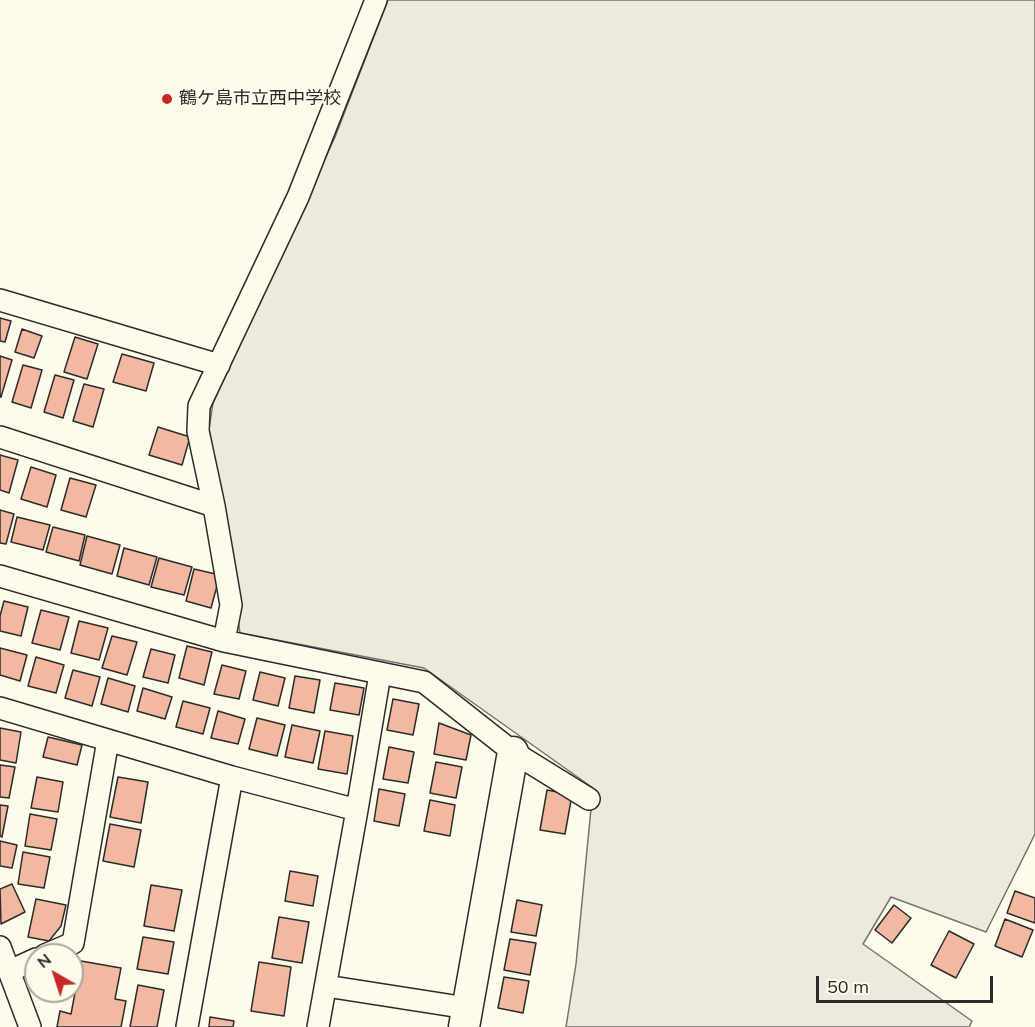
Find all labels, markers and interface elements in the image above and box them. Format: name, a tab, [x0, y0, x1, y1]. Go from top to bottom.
place label: 鶴ケ島市立西中学校	[179, 88, 341, 110]
marker: 鶴ケ島市立西中学校	[160, 92, 174, 106]
north arrow	[24, 943, 84, 1003]
text: N	[33, 949, 55, 972]
scale bar	[819, 964, 996, 1002]
text: 50 m	[827, 975, 869, 998]

